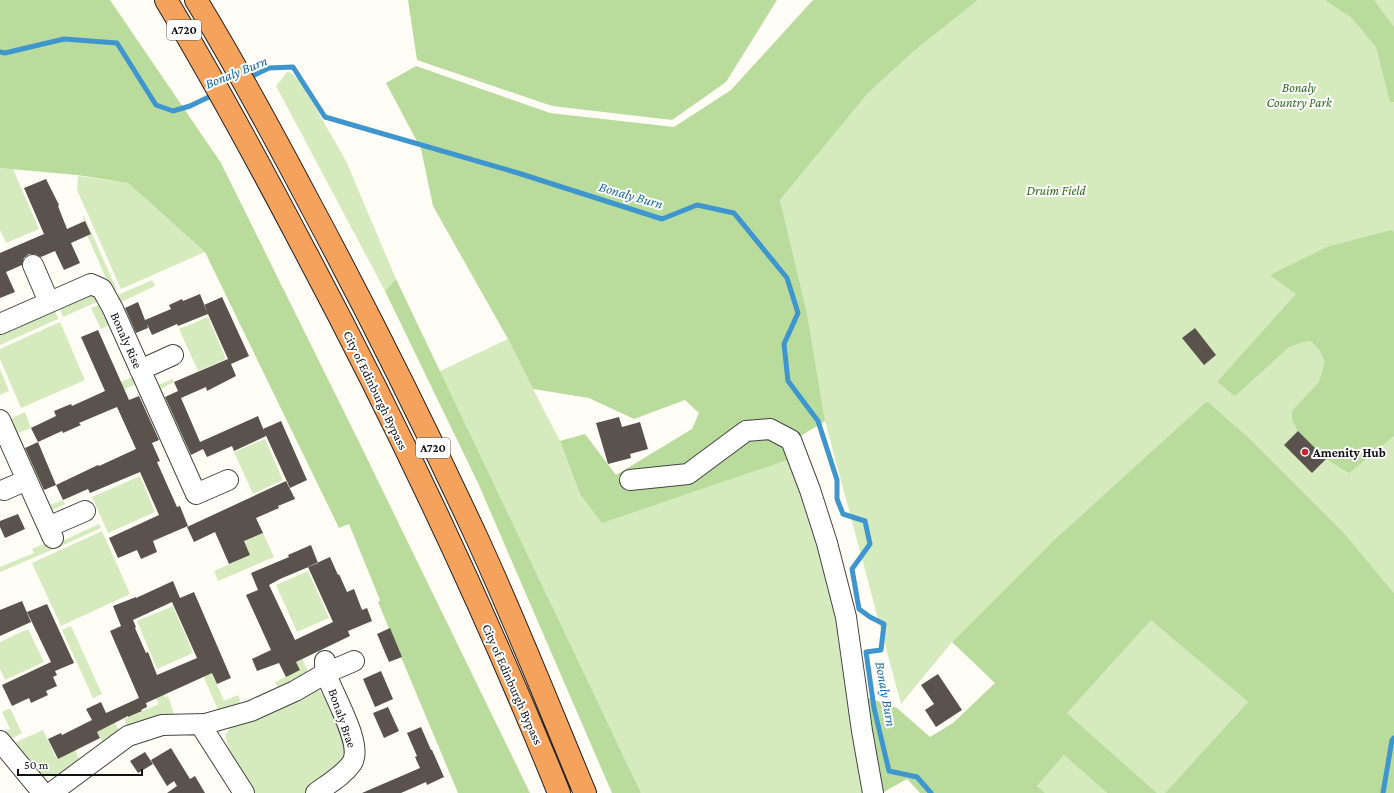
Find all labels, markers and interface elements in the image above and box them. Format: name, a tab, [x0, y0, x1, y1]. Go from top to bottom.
road number: A720	[167, 20, 201, 40]
water label: Bonaly Burn	[203, 52, 269, 92]
park label: Bonaly Country Park	[1266, 80, 1333, 110]
water label: Bonaly Burn	[597, 178, 665, 212]
park label: Druim Field	[1026, 183, 1086, 198]
street label: Bonaly Rise	[108, 310, 146, 371]
street label: City of Edinburgh Bypass	[340, 328, 411, 452]
road number: A720	[416, 438, 450, 458]
place label: Amenity Hub	[1312, 445, 1386, 460]
marker: Amenity Hub	[1300, 447, 1310, 457]
street label: City of Edinburgh Bypass	[479, 622, 546, 747]
water label: Bonaly Burn	[872, 660, 900, 728]
street label: Bonaly Brae	[325, 687, 360, 750]
scale bar	[18, 751, 142, 777]
text: 50 m	[24, 758, 49, 772]

